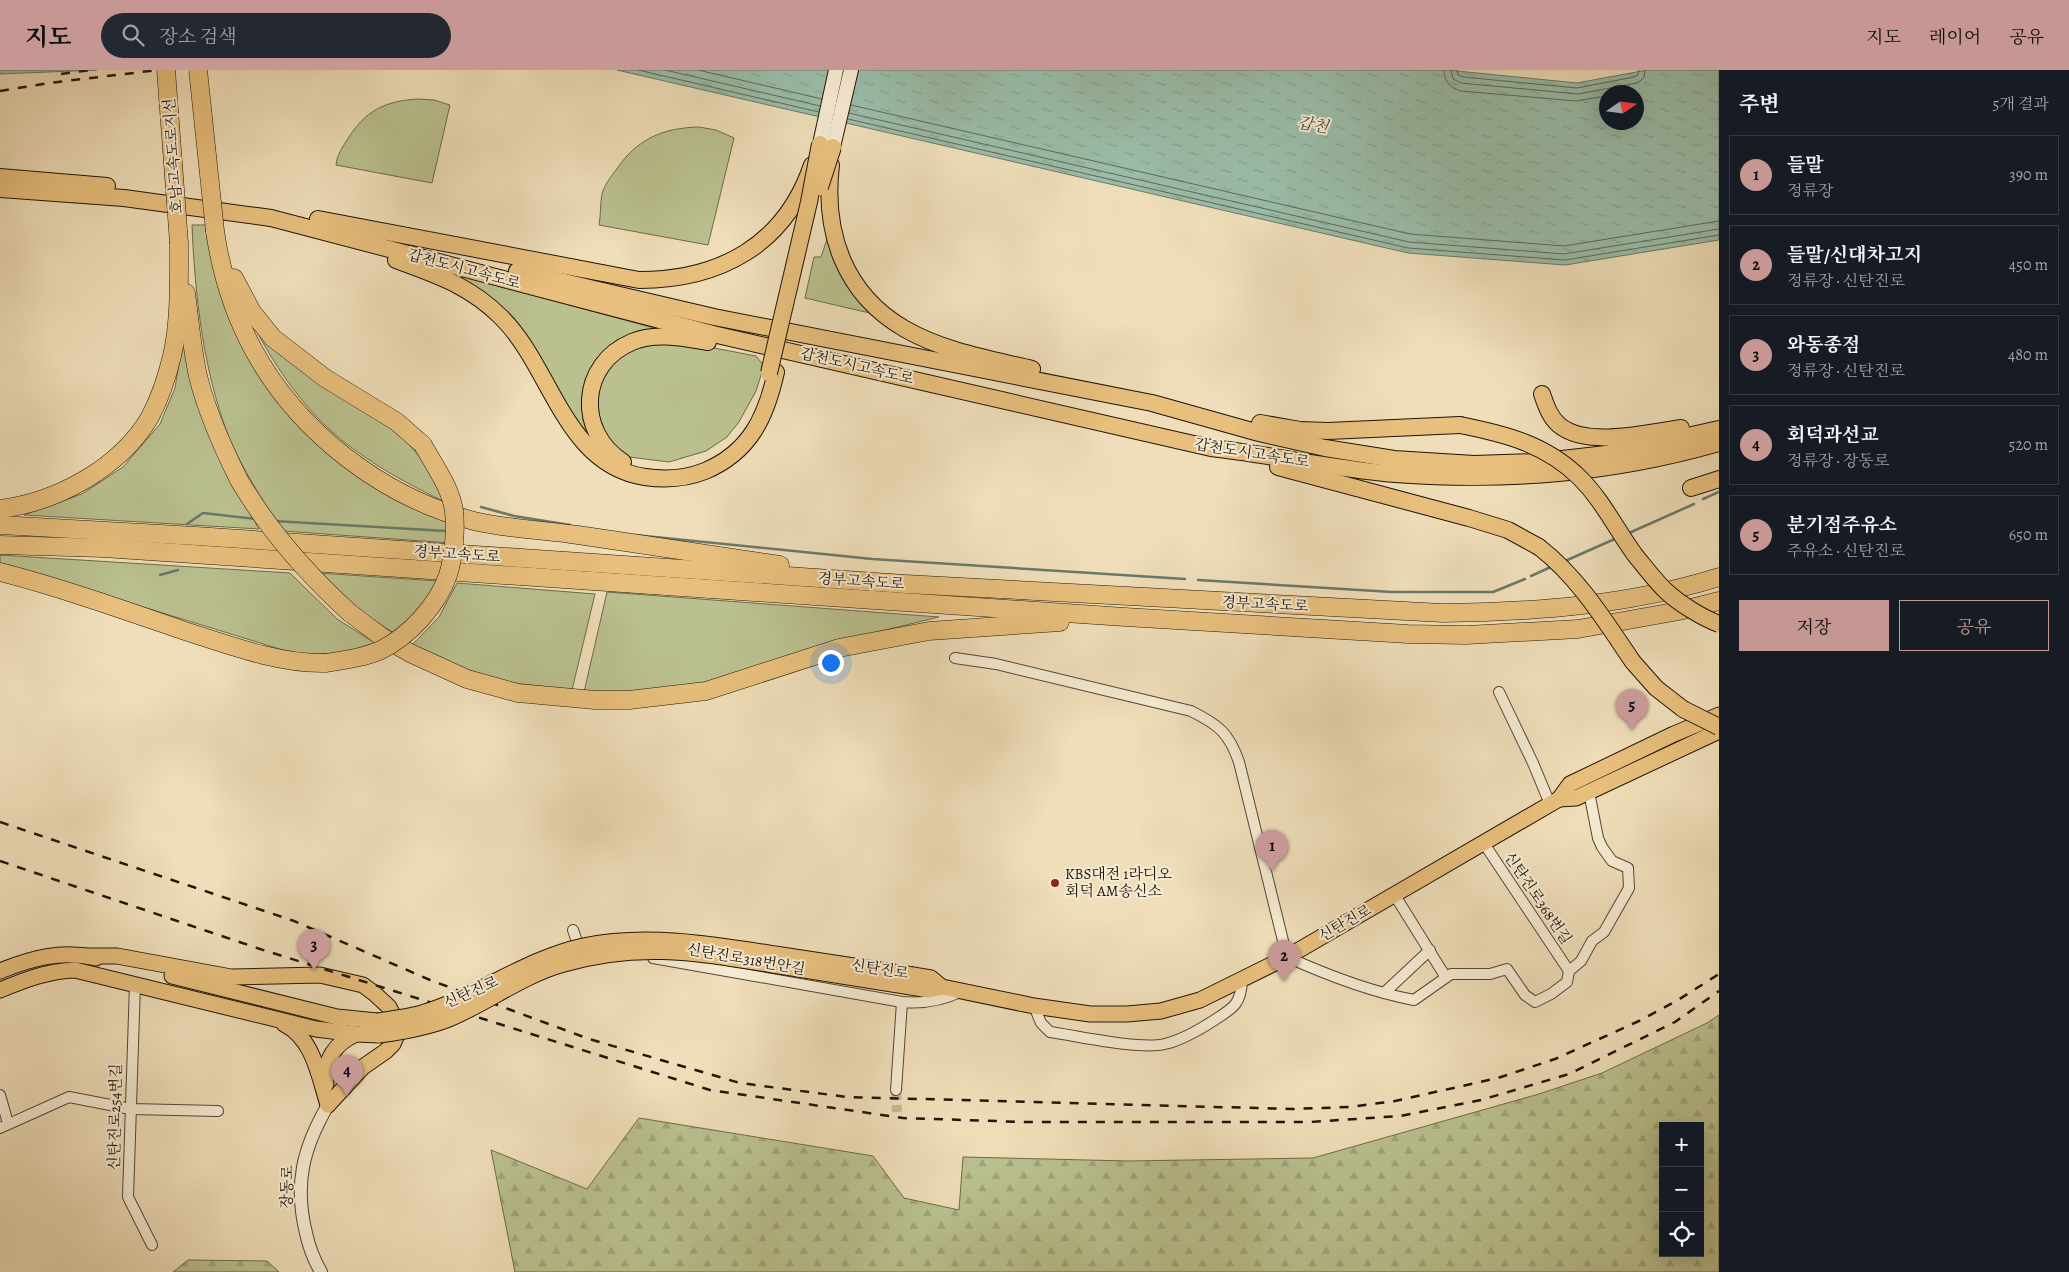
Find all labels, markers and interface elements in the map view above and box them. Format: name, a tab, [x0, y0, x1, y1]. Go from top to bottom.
search box	[101, 13, 451, 58]
text: 지도	[25, 21, 71, 53]
icon: search	[119, 21, 147, 49]
text: 장소 검색	[159, 24, 237, 50]
text: 지도	[1866, 25, 1901, 49]
text: 레이어	[1929, 25, 1981, 49]
text: 공유	[2009, 25, 2044, 49]
north arrow	[1599, 85, 1644, 130]
text: 주변	[1739, 90, 1780, 118]
text: 5개 결과	[1993, 93, 2049, 115]
street label: 호남고속도로지선	[159, 97, 187, 215]
water label: 갑천	[1296, 111, 1331, 139]
text: 들말	[1787, 152, 1824, 178]
text: 1	[1753, 164, 1759, 186]
text: 390 m	[2009, 164, 2048, 186]
text: 정류장	[1787, 180, 1833, 202]
text: 들말/신대차고지	[1787, 242, 1922, 268]
street label: 갑천도시고속도로	[405, 244, 523, 294]
text: 2	[1752, 254, 1760, 276]
text: 450 m	[2009, 254, 2048, 276]
text: 정류장 · 신탄진로	[1787, 270, 1905, 292]
text: 와동종점	[1787, 332, 1860, 358]
street label: 갑천도시고속도로	[798, 343, 916, 389]
text: 3	[1753, 344, 1759, 366]
text: 480 m	[2008, 344, 2048, 366]
text: 정류장 · 신탄진로	[1787, 360, 1905, 382]
text: 회덕과선교	[1787, 422, 1879, 448]
street label: 갑천도시고속도로	[1193, 434, 1311, 472]
text: 4	[1752, 434, 1760, 456]
text: 520 m	[2009, 434, 2048, 456]
text: 정류장 · 장동로	[1787, 450, 1889, 472]
text: 분기점주유소	[1787, 512, 1897, 538]
text: 5	[1753, 524, 1759, 546]
text: 650 m	[2009, 524, 2048, 546]
text: 주유소 · 신탄진로	[1787, 540, 1905, 562]
street label: 경부고속도로	[413, 541, 502, 567]
street label: 경부고속도로	[817, 568, 906, 594]
street label: 경부고속도로	[1221, 592, 1309, 616]
button: 저장	[1739, 600, 1889, 651]
button: 공유	[1899, 600, 2049, 651]
your location	[818, 650, 844, 676]
pin: 5	[1616, 689, 1648, 730]
pin: 1	[1256, 830, 1288, 871]
street label: 신탄진로368번길	[1500, 848, 1576, 948]
place label: KBS대전 1라디오 회덕 AM송신소	[1065, 864, 1172, 901]
marker: KBS대전 1라디오 회덕 AM송신소	[1049, 877, 1061, 889]
street label: 신탄진로	[1315, 900, 1376, 946]
pin: 3	[298, 929, 330, 970]
street label: 신탄진로318번안길	[685, 939, 807, 979]
pin: 2	[1268, 940, 1300, 981]
street label: 신탄진로	[850, 955, 911, 983]
street label: 신탄진로	[440, 971, 502, 1013]
pin: 4	[331, 1055, 363, 1096]
street label: 신탄진로254번길	[104, 1063, 126, 1171]
map controls	[1659, 1122, 1704, 1257]
button: +	[1659, 1122, 1704, 1167]
street label: 장동로	[277, 1165, 297, 1209]
button: −	[1659, 1167, 1704, 1212]
button: locate	[1659, 1212, 1704, 1257]

